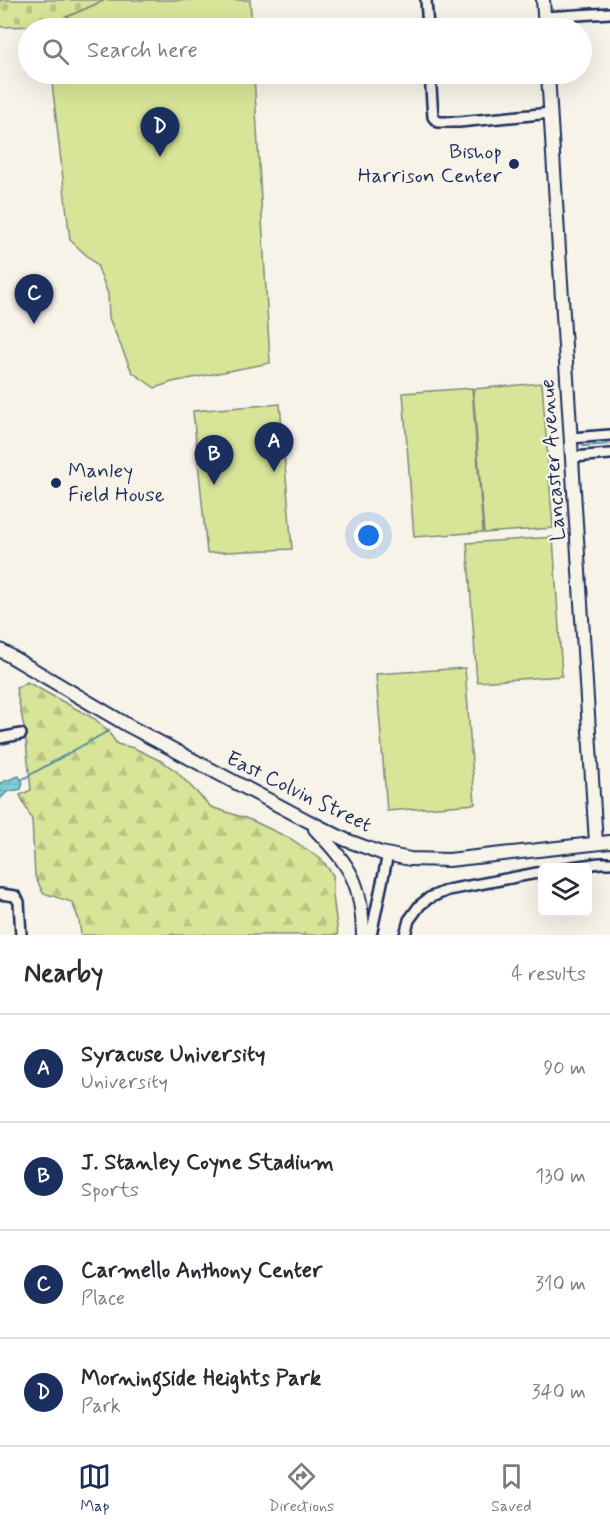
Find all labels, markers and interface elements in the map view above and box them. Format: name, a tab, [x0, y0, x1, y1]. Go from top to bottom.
search box	[18, 18, 592, 84]
icon: search	[39, 35, 72, 68]
text: Search here	[87, 37, 198, 65]
pin: D	[140, 108, 180, 157]
place label: Bishop Harrison Center	[358, 138, 502, 190]
marker: Bishop Harrison Center	[507, 157, 521, 171]
pin: C	[15, 274, 54, 324]
street label: Lancaster Avenue	[533, 378, 573, 542]
pin: A	[254, 422, 294, 472]
pin: B	[194, 436, 234, 485]
place label: Manley Field House	[68, 457, 165, 509]
marker: Manley Field House	[49, 476, 63, 490]
your location	[354, 521, 383, 550]
street label: East Colvin Street	[222, 745, 377, 839]
map controls	[538, 863, 592, 917]
button: layers	[538, 863, 592, 917]
text: Nearby	[24, 957, 103, 991]
text: 4 results	[511, 961, 586, 988]
text: Syracuse University	[81, 1041, 265, 1069]
text: A	[37, 1055, 50, 1082]
text: 90 m	[543, 1055, 586, 1082]
text: University	[81, 1069, 168, 1096]
text: J. Stanley Coyne Stadium	[81, 1149, 334, 1177]
text: B	[37, 1163, 50, 1190]
text: 130 m	[535, 1163, 586, 1190]
text: Sports	[81, 1177, 139, 1204]
text: Carmello Anthony Center	[81, 1257, 322, 1285]
text: C	[36, 1271, 51, 1298]
text: 310 m	[535, 1271, 586, 1298]
text: Place	[81, 1285, 125, 1312]
text: Morningside Heights Park	[81, 1365, 321, 1393]
text: D	[37, 1379, 50, 1406]
text: 340 m	[531, 1379, 586, 1406]
text: Park	[81, 1393, 121, 1420]
tab: Map	[78, 1460, 111, 1517]
tab: Directions	[268, 1460, 334, 1517]
tab: Saved	[491, 1460, 532, 1517]

